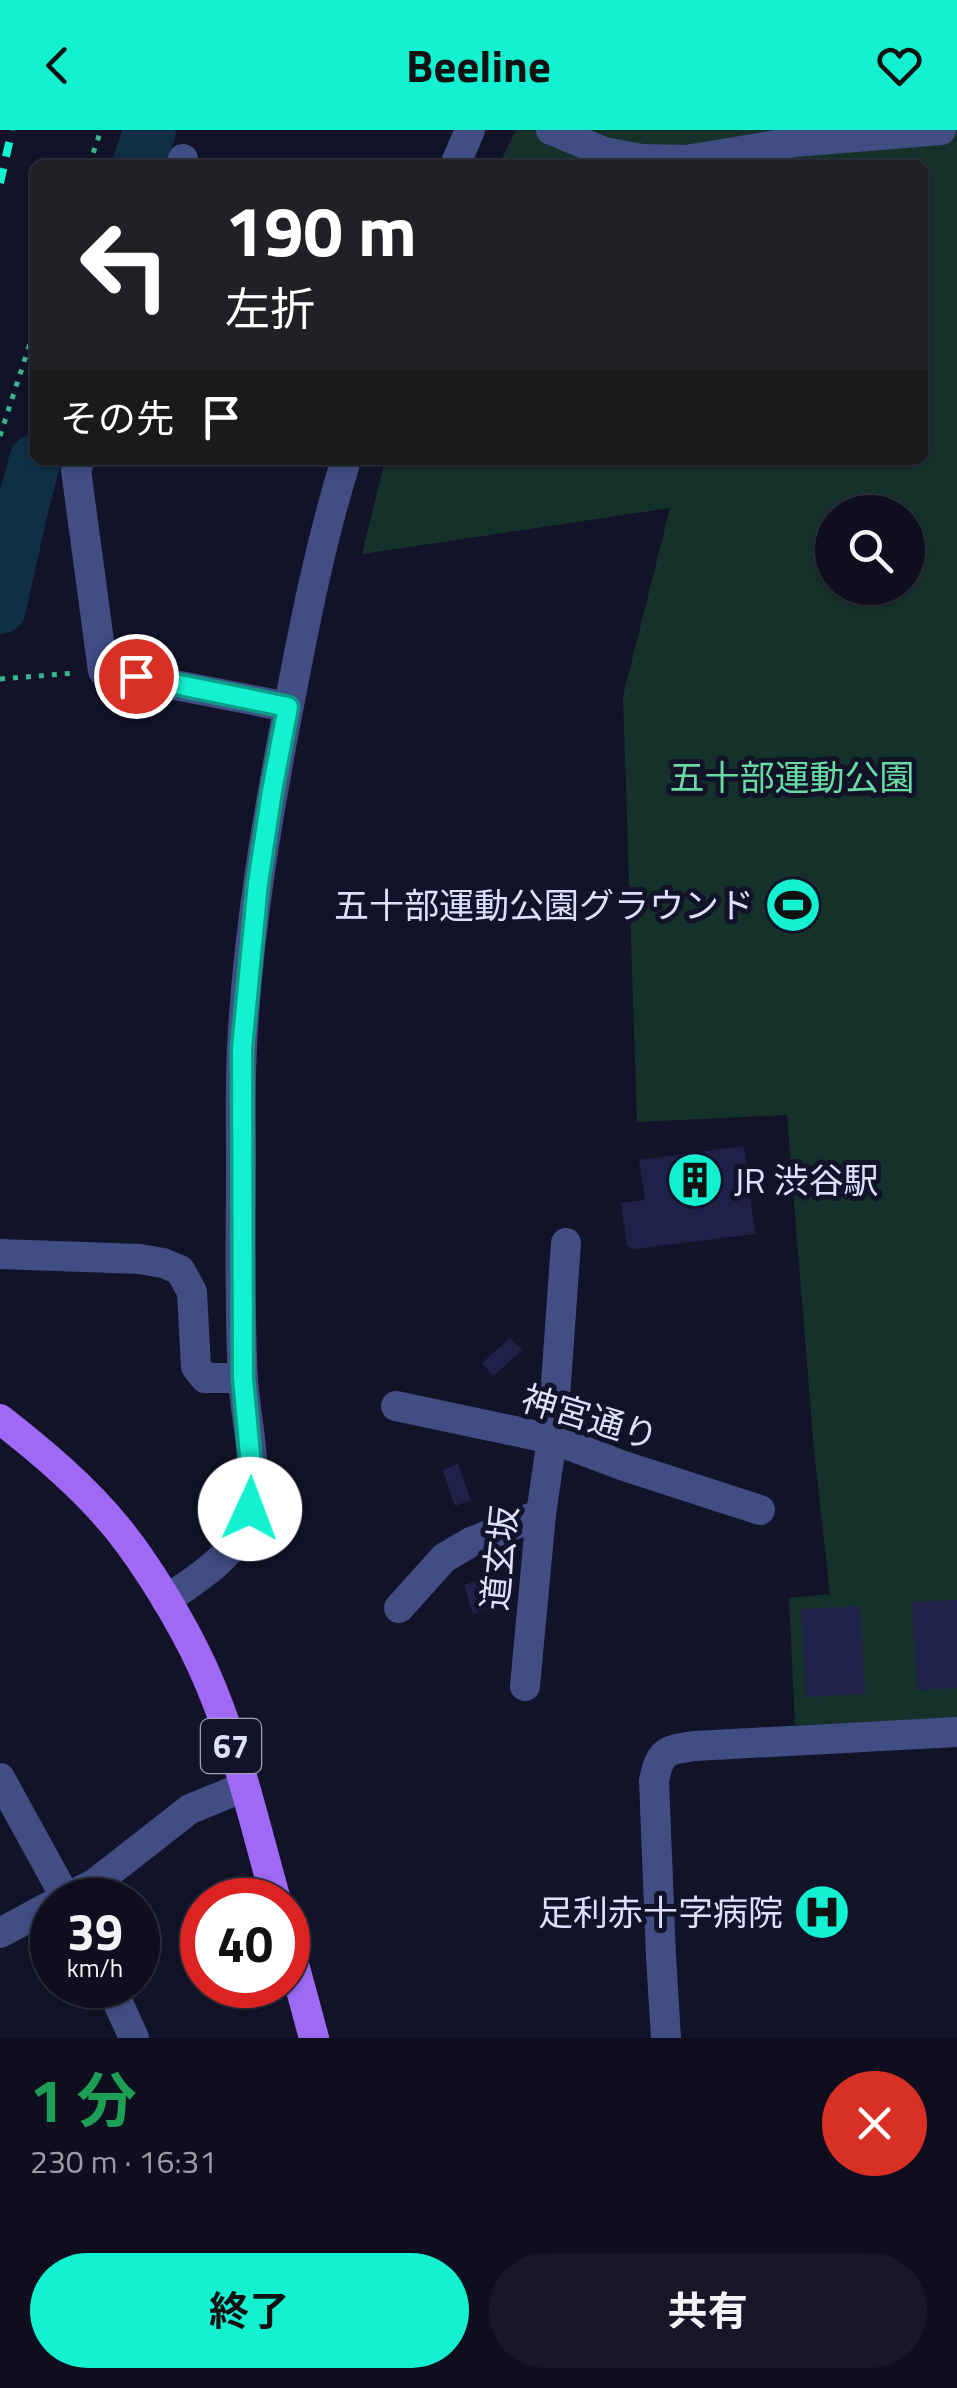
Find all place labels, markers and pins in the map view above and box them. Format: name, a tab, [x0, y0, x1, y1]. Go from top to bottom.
pin	[94, 634, 179, 719]
sports icon: 五十部運動公園グラウンド	[763, 875, 823, 935]
place label: 五十部運動公園グラウンド	[334, 878, 754, 932]
building icon: JR 渋谷駅	[665, 1150, 725, 1210]
place label: JR 渋谷駅	[734, 1153, 878, 1207]
hospital icon: 足利赤十字病院	[792, 1882, 852, 1942]
place label: 足利赤十字病院	[538, 1885, 783, 1939]

